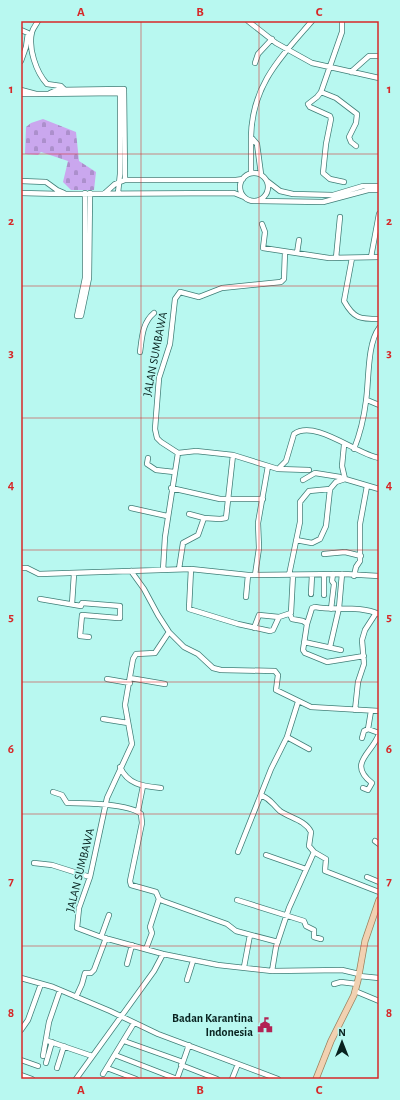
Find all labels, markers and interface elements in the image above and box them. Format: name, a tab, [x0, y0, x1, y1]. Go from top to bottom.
text: A	[77, 6, 85, 19]
text: B	[196, 6, 204, 19]
text: C	[316, 6, 323, 19]
text: 1	[9, 83, 13, 96]
text: 1	[387, 83, 391, 96]
text: 2	[8, 215, 14, 228]
text: 2	[386, 215, 392, 228]
street label: JALAN SUMBAWA	[141, 311, 169, 397]
text: 3	[8, 347, 14, 360]
text: 3	[386, 347, 392, 360]
text: 4	[8, 479, 15, 492]
text: 4	[386, 479, 393, 492]
text: 5	[8, 611, 14, 624]
text: 5	[386, 611, 392, 624]
text: 6	[8, 743, 14, 756]
text: 6	[386, 743, 392, 756]
street label: JALAN SUMBAWA	[64, 827, 96, 913]
text: 7	[8, 875, 14, 888]
text: 7	[386, 875, 392, 888]
text: 8	[8, 1007, 14, 1020]
text: 8	[386, 1007, 392, 1020]
place label: Badan Karantina Indonesia	[172, 1012, 253, 1038]
public building icon: Badan Karantina Indonesia	[256, 1016, 274, 1034]
north arrow	[322, 1022, 362, 1062]
text: N	[338, 1027, 346, 1038]
text: A	[77, 1084, 85, 1097]
text: B	[196, 1084, 204, 1097]
text: C	[316, 1084, 323, 1097]

